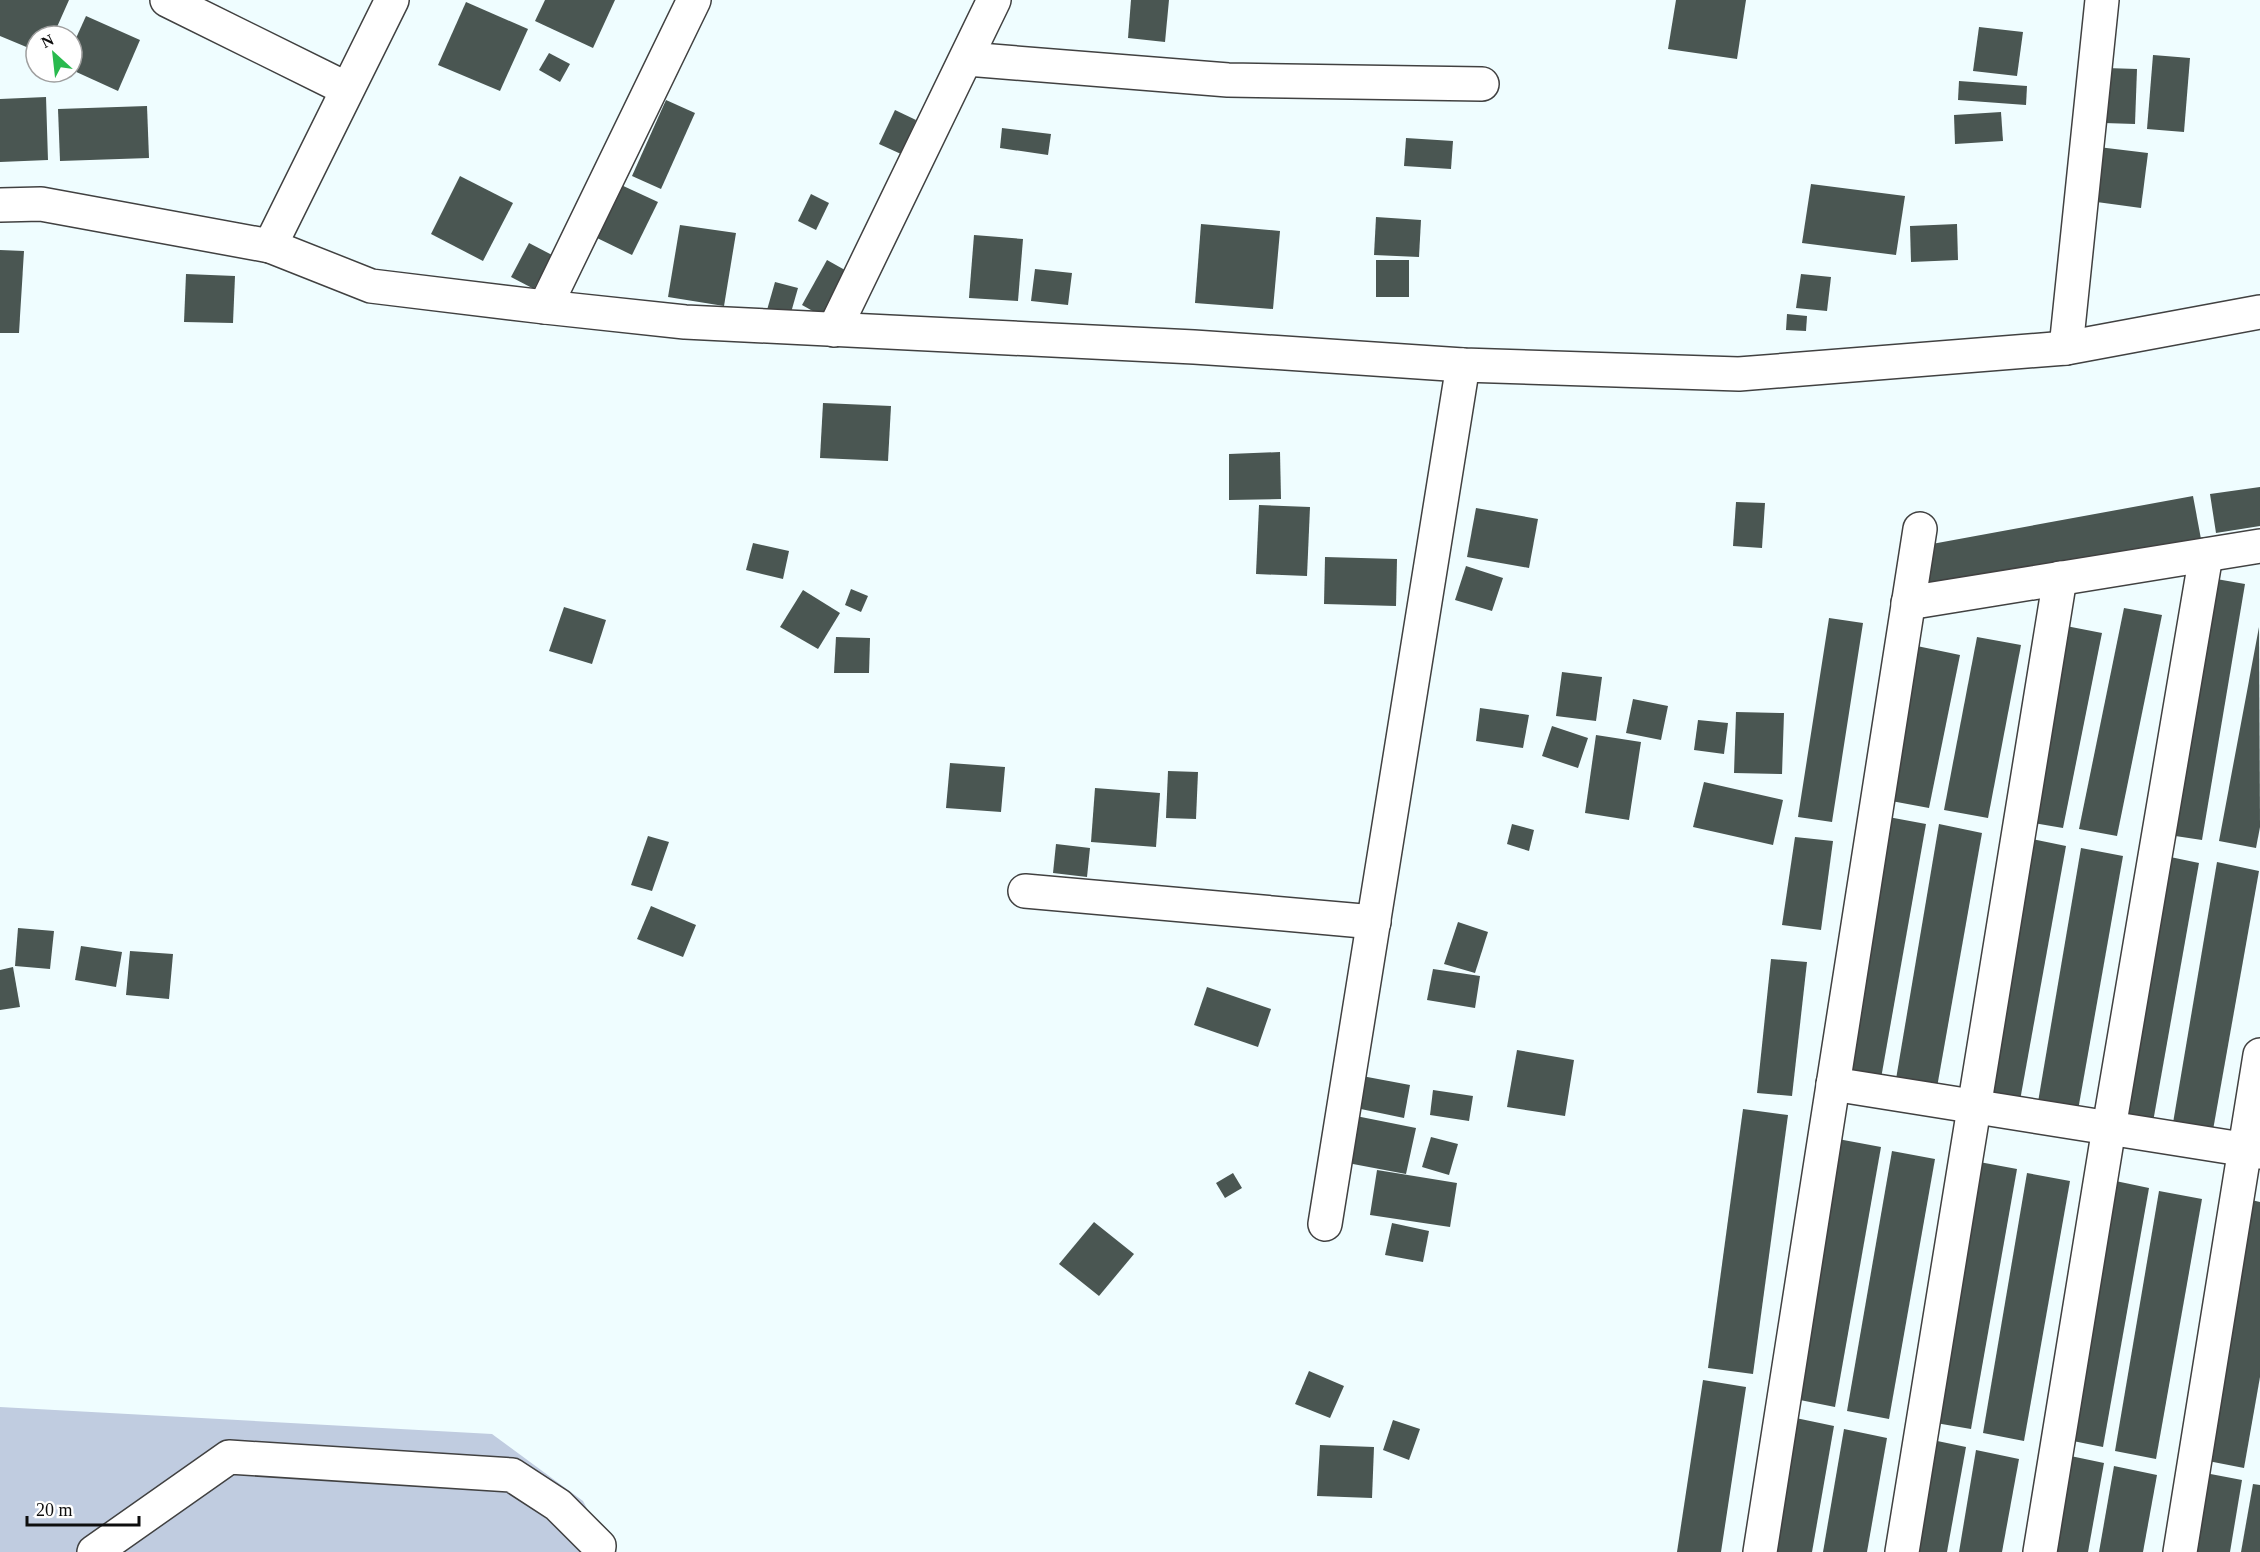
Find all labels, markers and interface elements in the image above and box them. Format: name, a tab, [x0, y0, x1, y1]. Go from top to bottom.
north arrow	[24, 24, 84, 84]
text: N	[38, 31, 57, 51]
scale bar	[27, 1489, 140, 1527]
text: 20 m	[36, 1500, 73, 1520]

